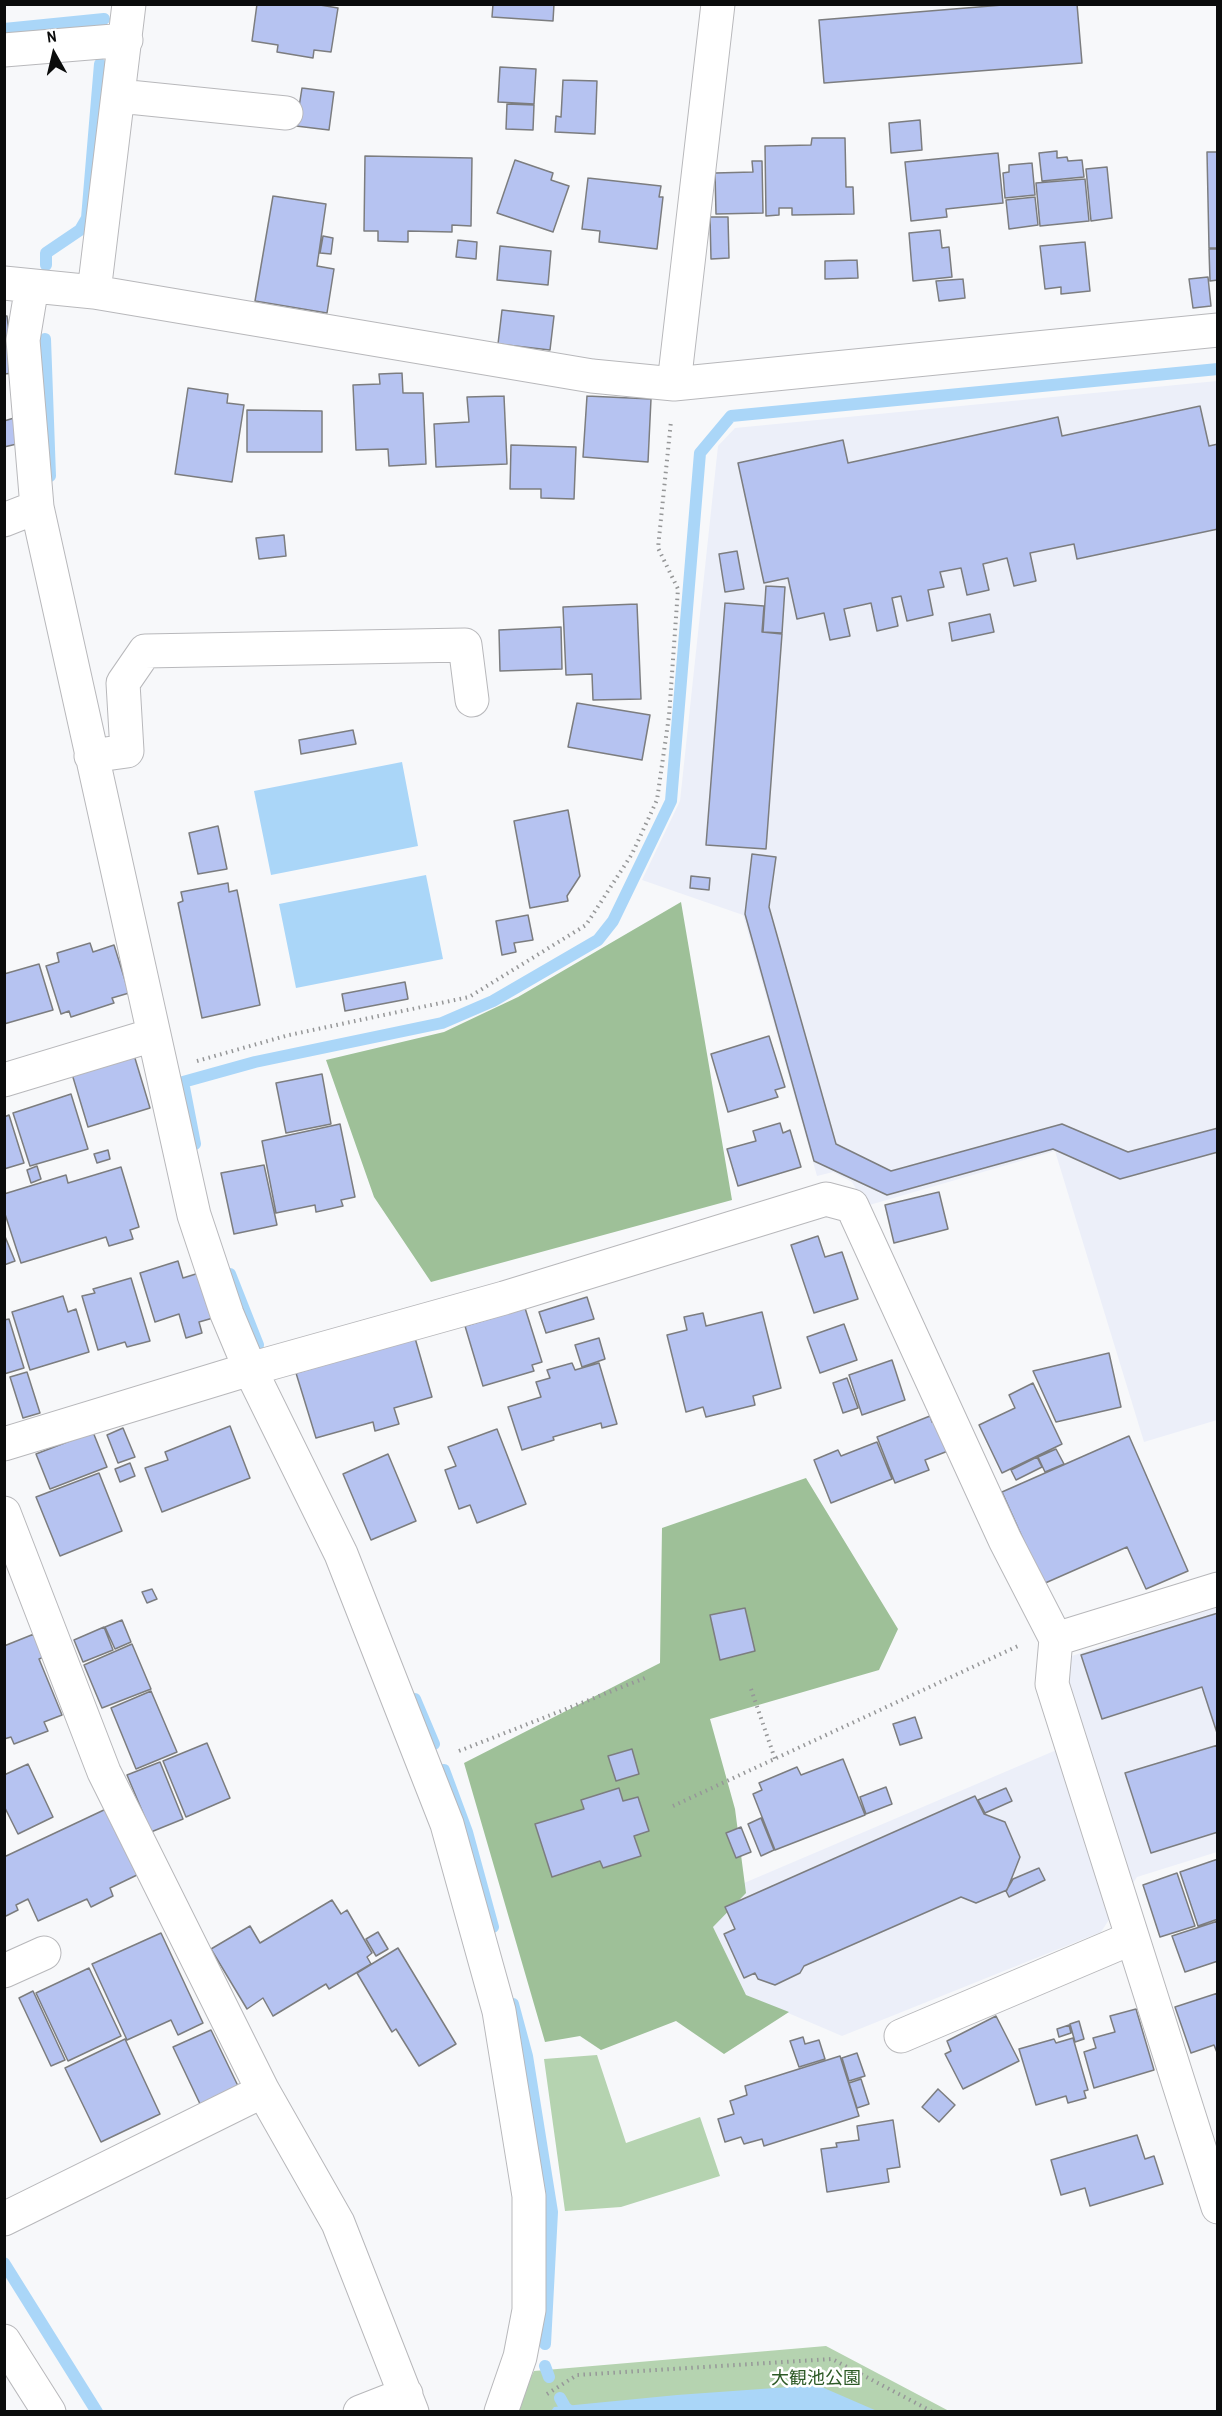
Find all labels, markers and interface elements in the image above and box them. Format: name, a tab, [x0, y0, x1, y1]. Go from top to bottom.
north arrow	[24, 24, 84, 84]
text: N	[45, 25, 58, 48]
park label: 大観池公園	[771, 2368, 861, 2390]

